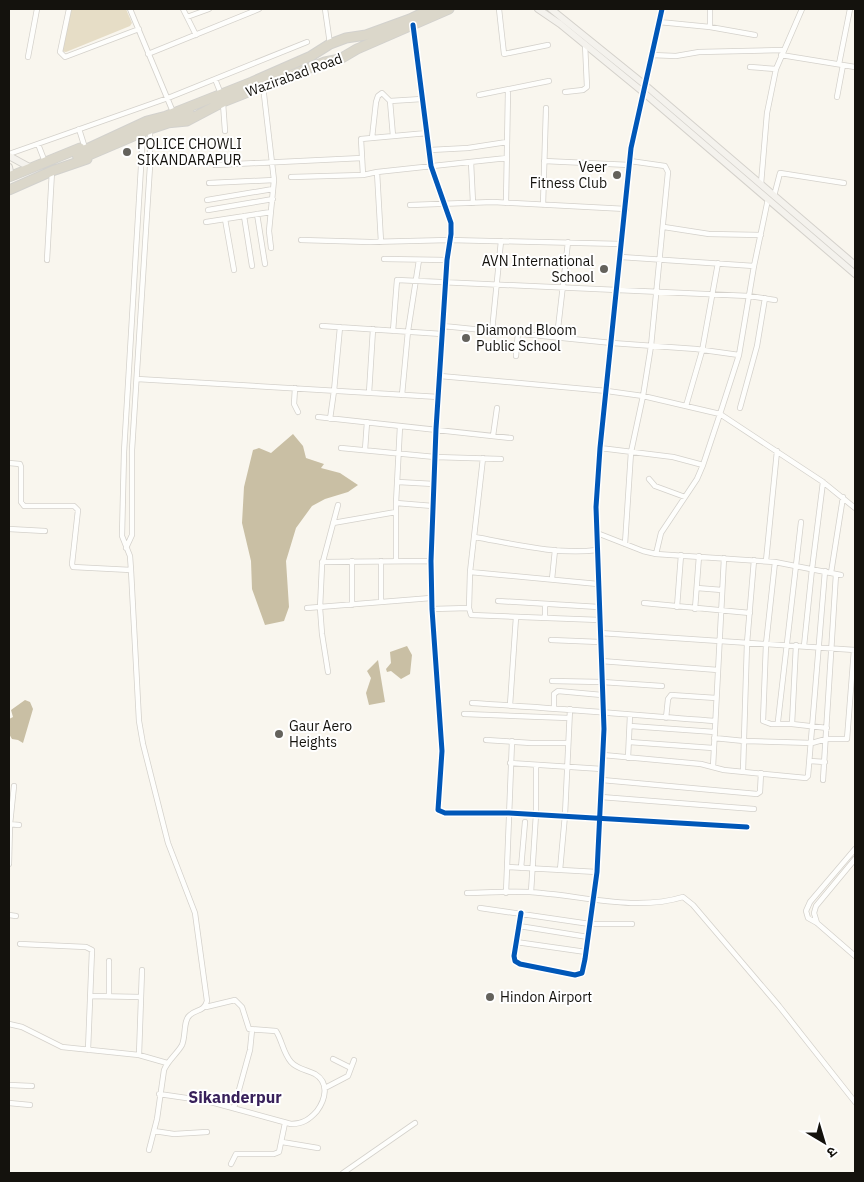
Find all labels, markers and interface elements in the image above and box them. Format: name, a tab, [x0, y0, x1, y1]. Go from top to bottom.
street label: Wazirabad Road	[243, 49, 345, 101]
place label: POLICE CHOWLI SIKANDARAPUR	[137, 135, 242, 169]
marker: POLICE CHOWLI SIKANDARAPUR	[121, 146, 133, 158]
place label: Veer Fitness Club	[530, 158, 607, 192]
marker: Veer Fitness Club	[611, 169, 623, 181]
place label: AVN International School	[482, 252, 594, 286]
marker: AVN International School	[598, 263, 610, 275]
place label: Diamond Bloom Public School	[476, 321, 577, 355]
marker: Diamond Bloom Public School	[460, 332, 472, 344]
place label: Gaur Aero Heights	[289, 717, 352, 751]
marker: Gaur Aero Heights	[273, 728, 285, 740]
place label: Hindon Airport	[500, 988, 592, 1006]
marker: Hindon Airport	[484, 991, 496, 1003]
district label: Sikanderpur	[188, 1087, 282, 1107]
north arrow	[799, 1117, 849, 1167]
text: उ	[823, 1143, 841, 1162]

